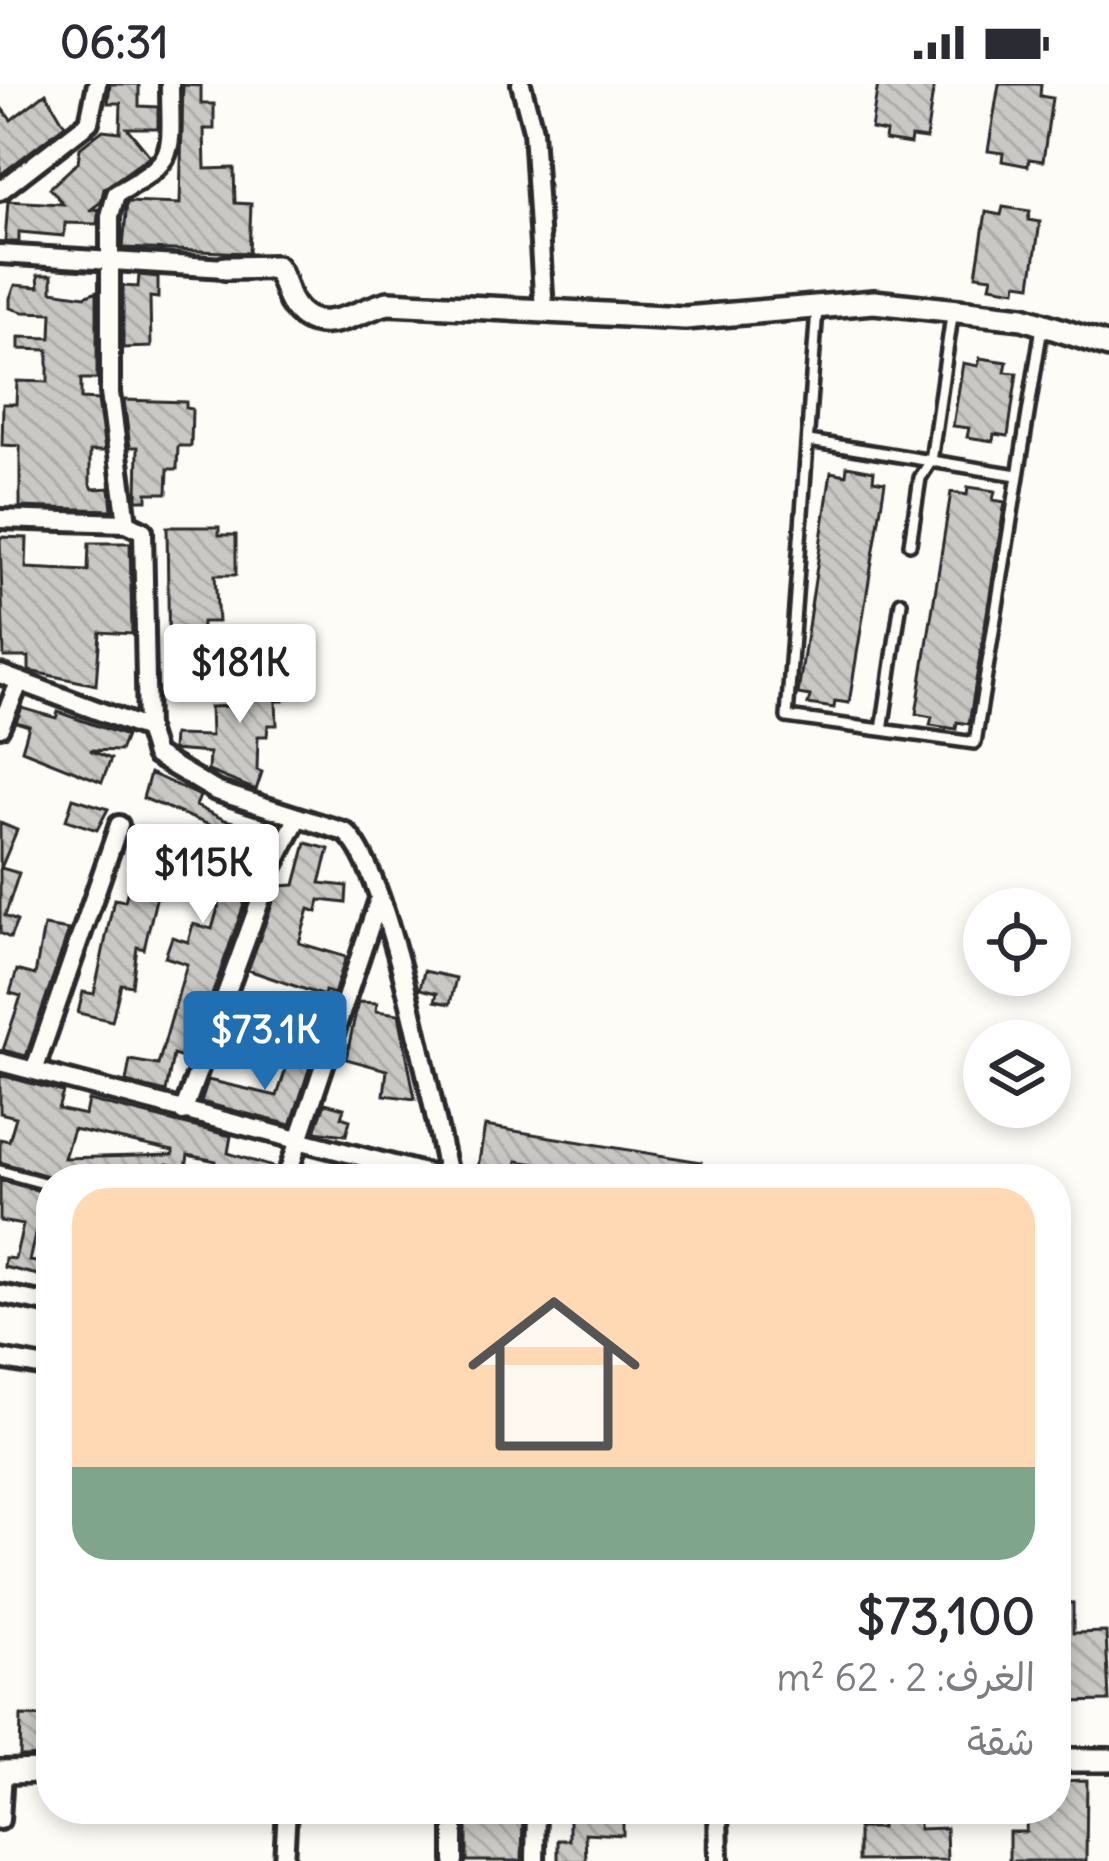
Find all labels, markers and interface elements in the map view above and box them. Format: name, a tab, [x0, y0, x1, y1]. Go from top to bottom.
text: 06:31	[60, 14, 169, 70]
pin: $181K	[156, 624, 324, 726]
text: $181K	[191, 638, 289, 687]
pin: $115K	[119, 824, 287, 926]
text: $115K	[154, 838, 252, 887]
map controls	[963, 888, 1071, 1128]
button: locate	[963, 888, 1071, 996]
pin: $73.1K	[167, 991, 363, 1093]
text: $73.1K	[211, 1005, 319, 1054]
button: layers	[963, 1020, 1071, 1128]
icon: home	[446, 1266, 662, 1482]
text: $73,100	[857, 1584, 1035, 1648]
text: الغرف: 2 · 62 m²	[776, 1653, 1035, 1702]
text: شقة	[967, 1717, 1035, 1766]

